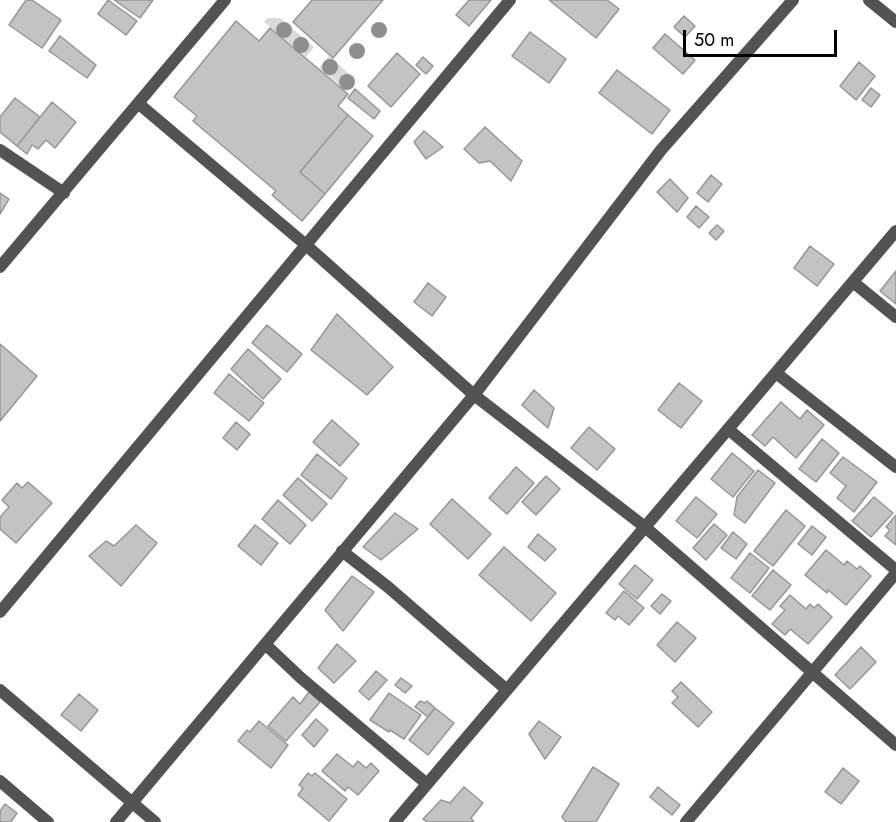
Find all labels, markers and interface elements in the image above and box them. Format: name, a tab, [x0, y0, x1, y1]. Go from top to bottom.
scale bar	[686, 18, 840, 56]
text: 50 m	[694, 27, 734, 53]

